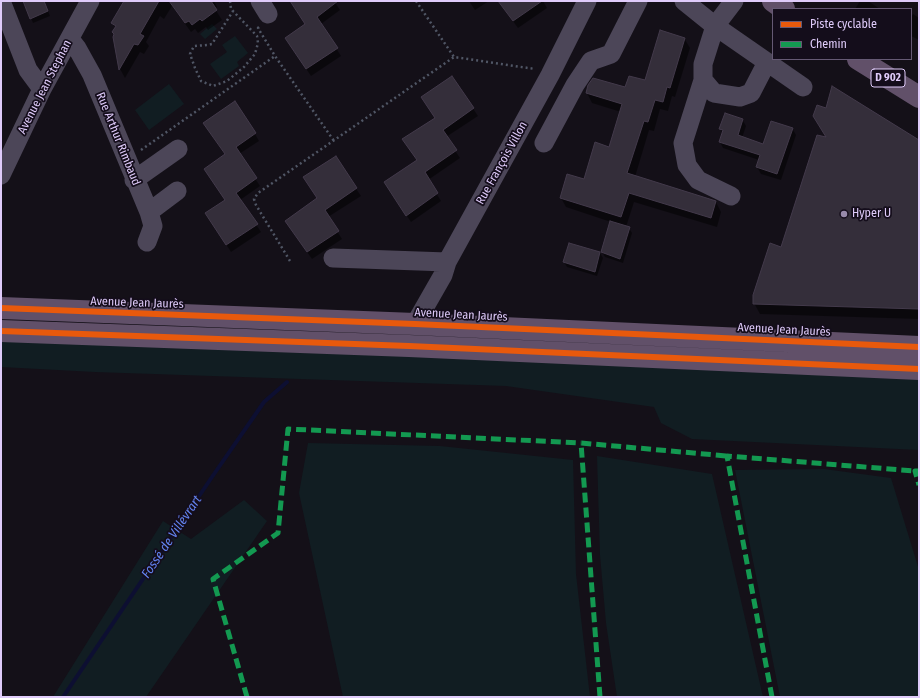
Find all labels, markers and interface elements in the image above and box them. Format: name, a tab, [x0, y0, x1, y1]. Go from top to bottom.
legend	[772, 8, 912, 60]
text: Piste cyclable	[810, 17, 877, 31]
text: Chemin	[810, 37, 847, 51]
street label: Avenue Jean Stephan	[15, 38, 75, 136]
road number: D 902	[871, 69, 905, 87]
street label: Rue Arthur Rimbaud	[93, 90, 143, 188]
street label: Rue François Villon	[473, 119, 531, 207]
place label: Hyper U	[852, 207, 891, 221]
marker: Hyper U	[839, 209, 849, 219]
street label: Avenue Jean Jaurès	[90, 294, 184, 312]
street label: Avenue Jean Jaurès	[414, 305, 508, 325]
street label: Avenue Jean Jaurès	[737, 320, 831, 340]
water label: Fossé de Villévrart	[139, 493, 205, 581]

